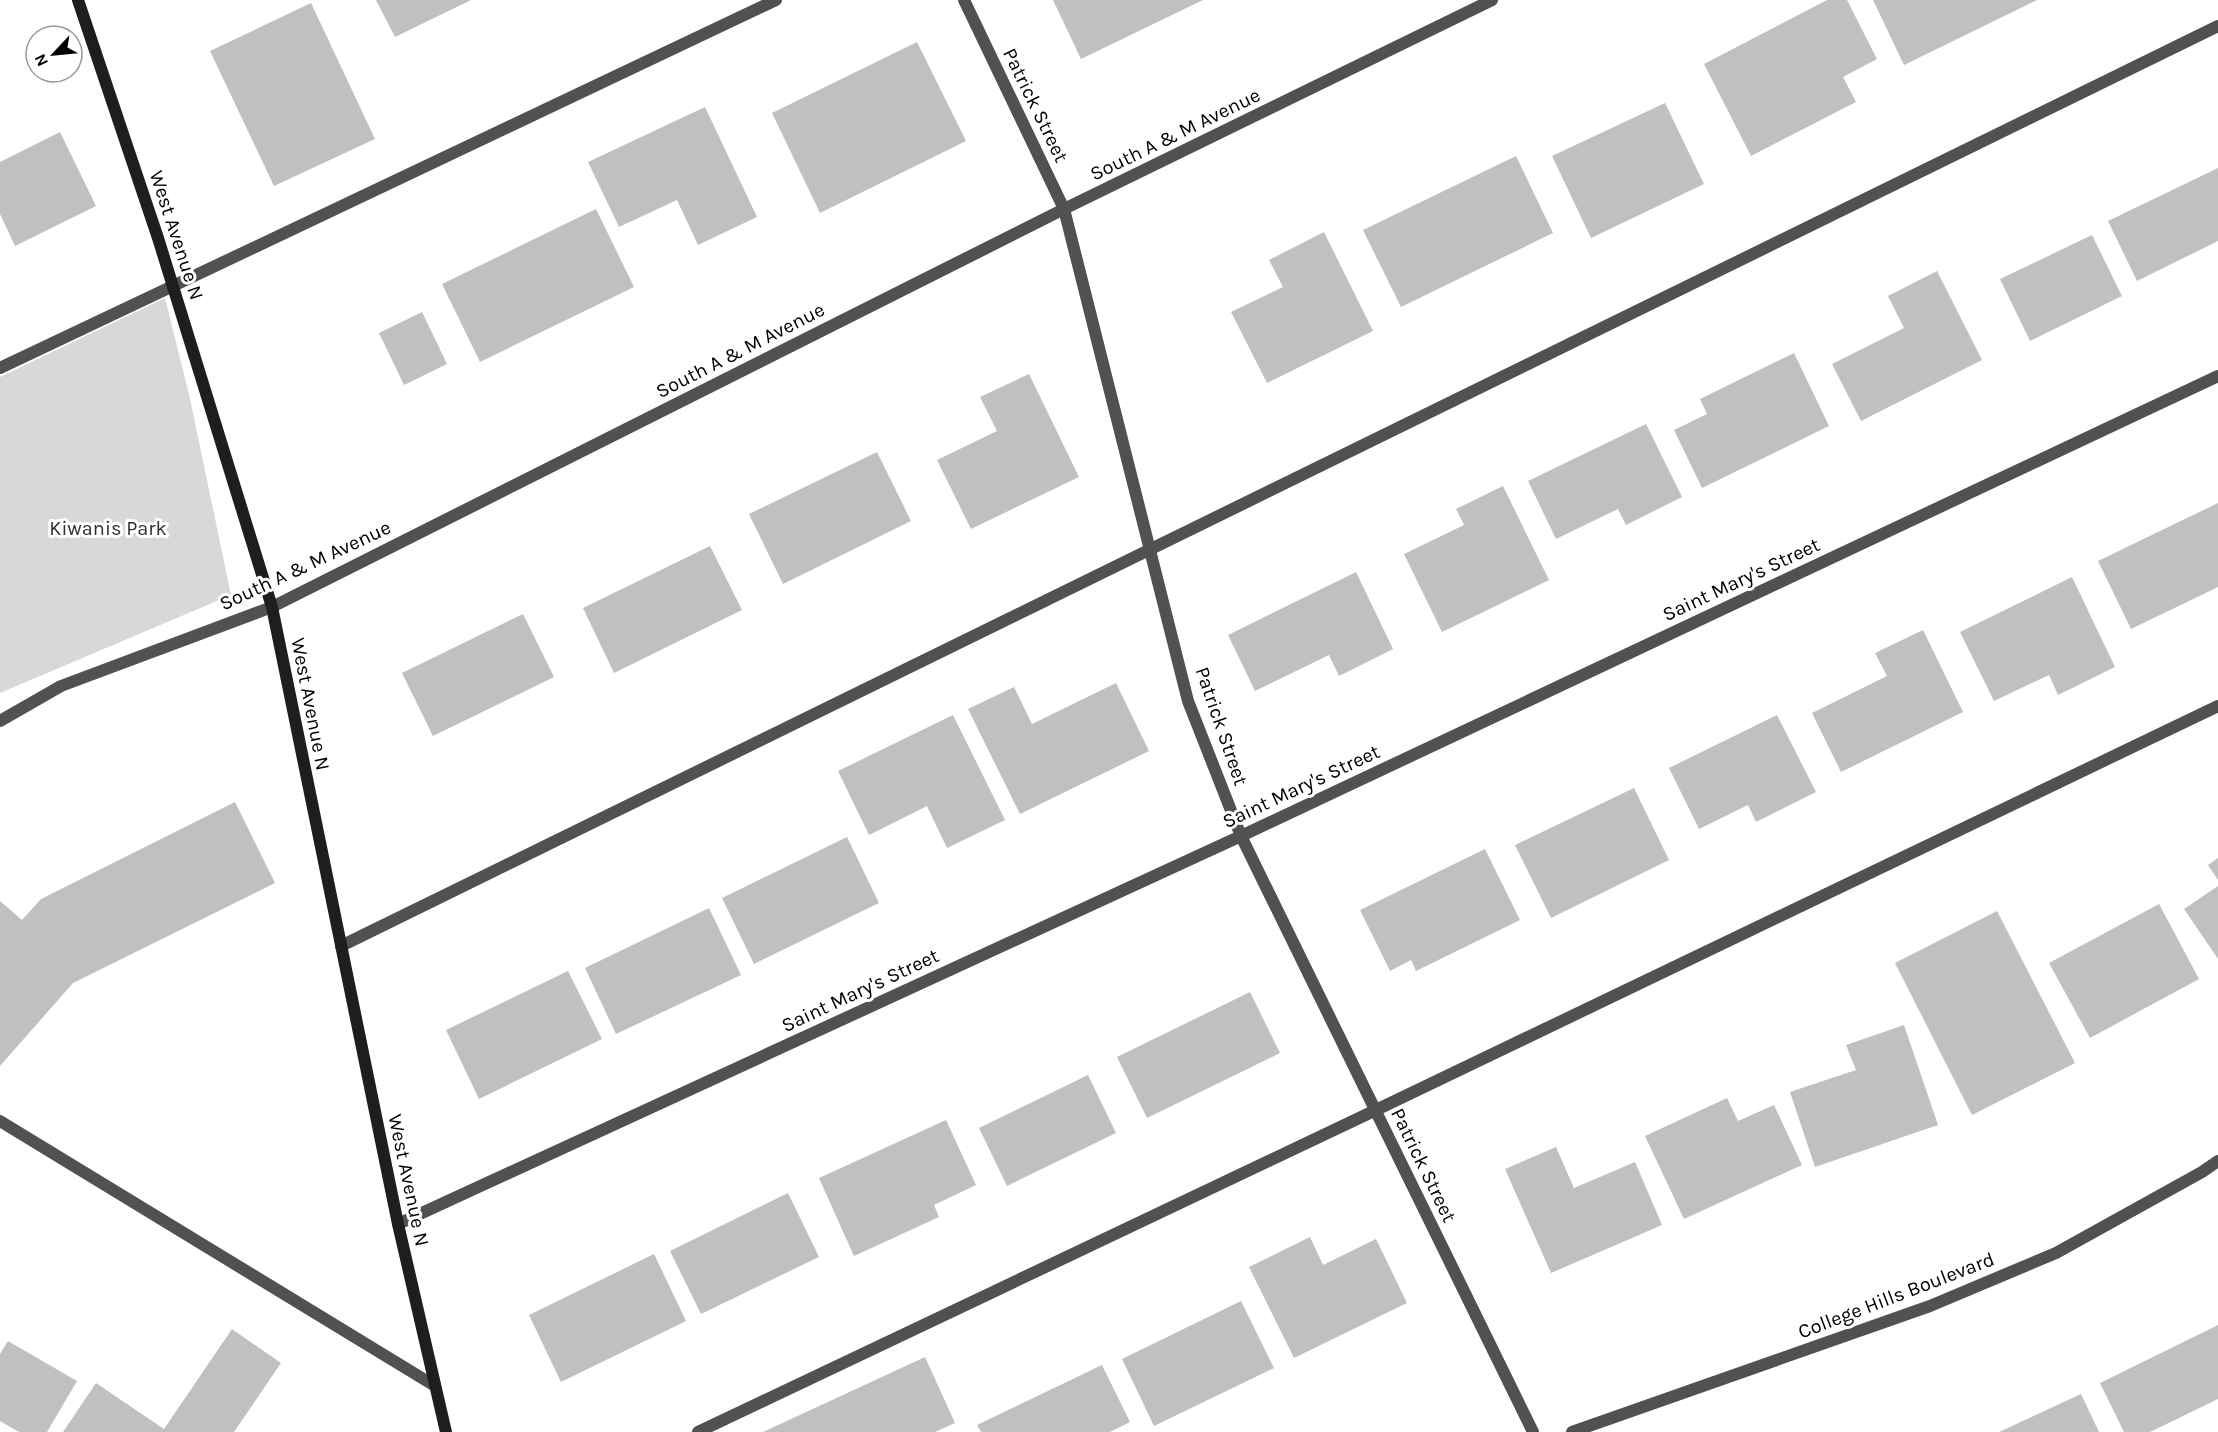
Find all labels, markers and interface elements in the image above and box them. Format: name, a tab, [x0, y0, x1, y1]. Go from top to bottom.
north arrow	[24, 24, 84, 84]
street label: Patrick Street	[998, 44, 1073, 166]
text: N	[30, 51, 52, 70]
street label: South A & M Avenue	[1086, 83, 1264, 186]
street label: West Avenue N	[145, 168, 208, 303]
street label: South A & M Avenue	[652, 298, 828, 403]
street label: South A & M Avenue	[216, 516, 394, 615]
park label: Kiwanis Park	[49, 517, 167, 540]
street label: Saint Mary's Street	[1659, 533, 1824, 626]
street label: West Avenue N	[286, 636, 335, 772]
street label: Patrick Street	[1190, 664, 1253, 789]
street label: Saint Mary's Street	[1219, 740, 1384, 833]
street label: Saint Mary's Street	[778, 944, 943, 1037]
street label: Patrick Street	[1386, 1104, 1461, 1226]
street label: West Avenue N	[383, 1112, 434, 1248]
street label: College Hills Boulevard	[1795, 1247, 1998, 1344]

